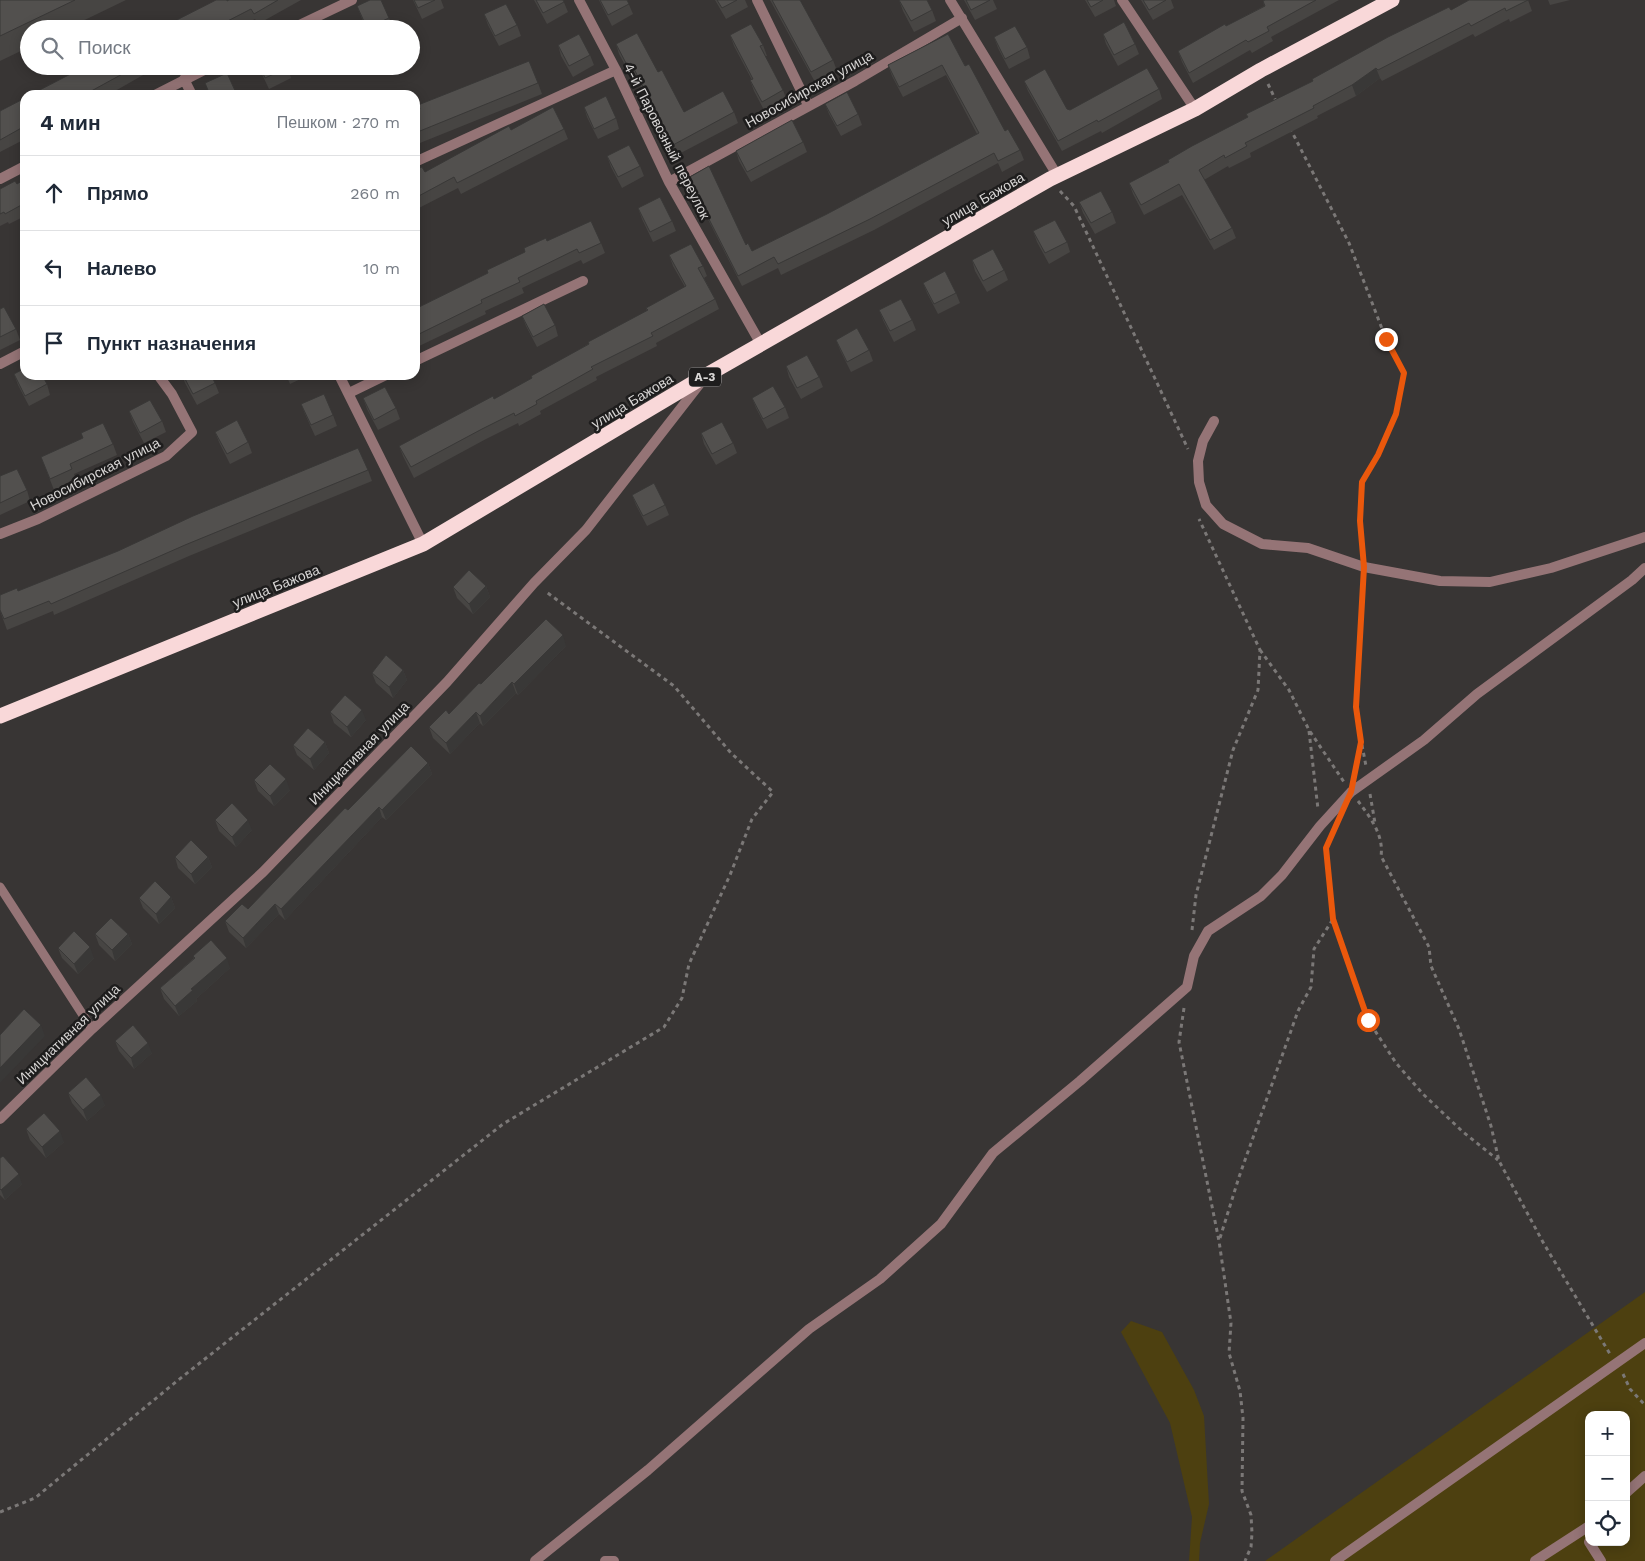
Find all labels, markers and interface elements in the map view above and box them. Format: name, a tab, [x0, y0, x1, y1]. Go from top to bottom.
search box	[20, 20, 420, 75]
icon: search	[38, 34, 66, 62]
text: Поиск	[78, 36, 131, 59]
street label: Новосибирская улица	[742, 47, 876, 131]
street label: 4-й Паровозный переулок	[621, 60, 714, 223]
text: 4 мин	[40, 110, 101, 135]
text: Пешком · 270 m	[277, 113, 400, 132]
street label: улица Бажова	[939, 169, 1027, 229]
icon: ahead	[40, 179, 68, 207]
text: Прямо	[87, 182, 149, 205]
text: 260 m	[350, 184, 400, 203]
icon: left	[40, 254, 68, 282]
text: Налево	[87, 257, 157, 280]
text: 10 m	[363, 259, 400, 278]
route end	[1375, 328, 1398, 351]
icon: arrive	[40, 329, 68, 357]
text: Пункт назначения	[87, 332, 256, 355]
road number: A-3	[689, 368, 721, 387]
street label: улица Бажова	[588, 370, 676, 432]
street label: Новосибирская улица	[27, 434, 163, 514]
street label: улица Бажова	[230, 561, 322, 611]
street label: Инициативная улица	[306, 698, 412, 808]
street label: Инициативная улица	[13, 981, 123, 1087]
route start	[1357, 1009, 1380, 1032]
map controls	[1585, 1411, 1630, 1546]
button: +	[1585, 1411, 1630, 1456]
button: −	[1585, 1456, 1630, 1501]
button: locate	[1585, 1501, 1630, 1546]

